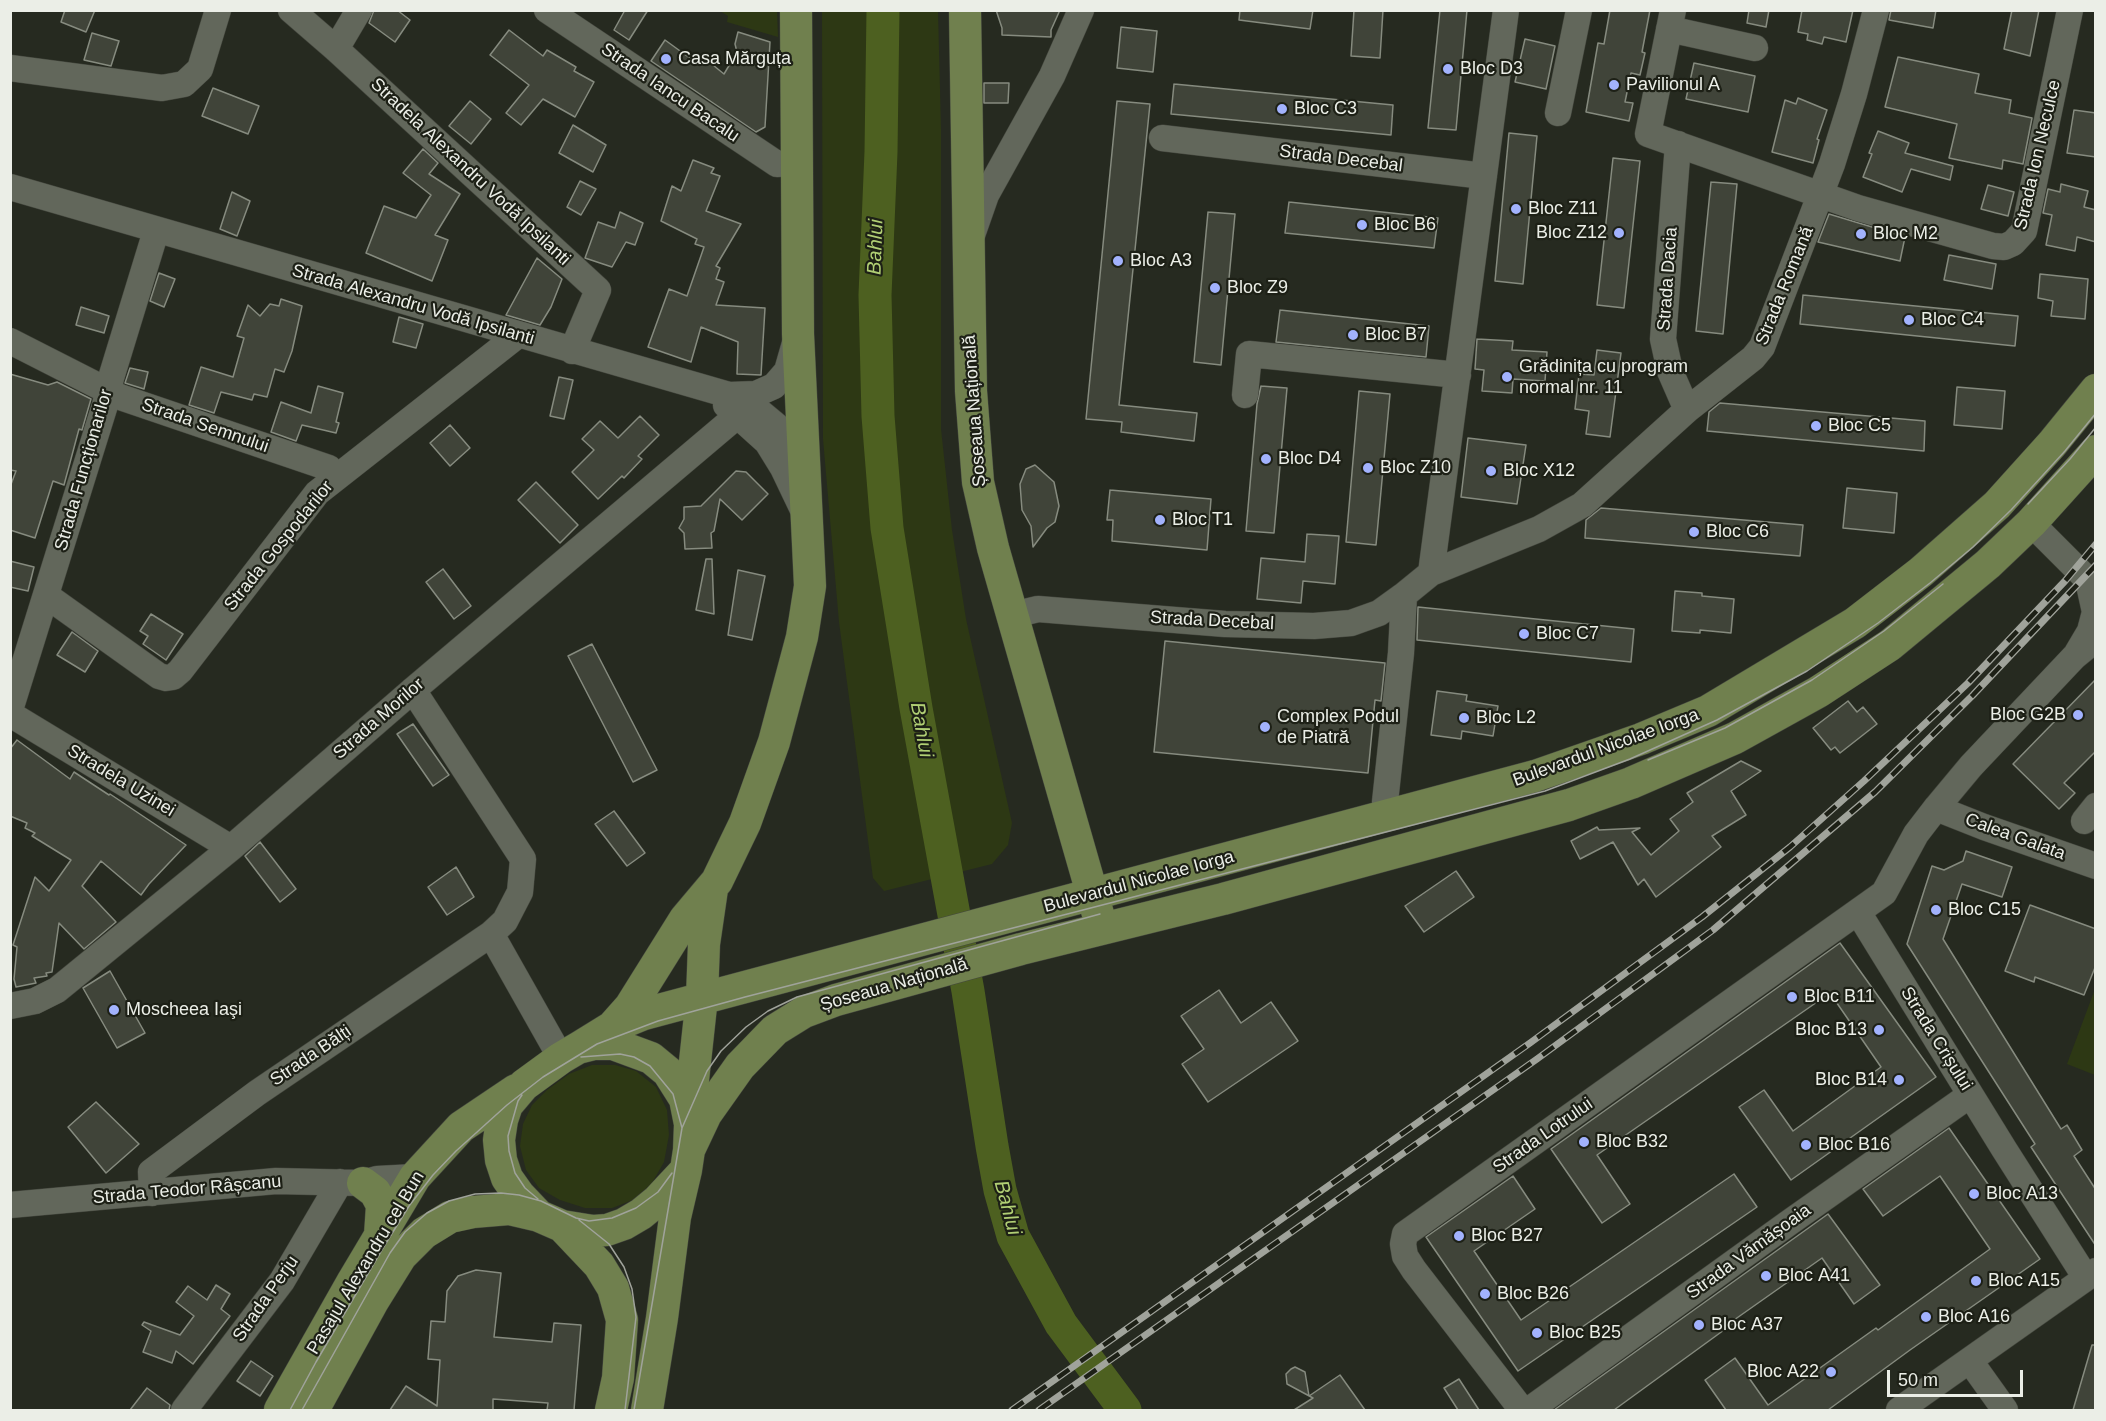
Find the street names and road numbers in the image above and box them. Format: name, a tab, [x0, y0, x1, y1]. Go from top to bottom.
street label: Strada Iancu Bacalu	[597, 39, 743, 147]
street label: Stradela Alexandru Vodă Ipsilanti	[366, 74, 574, 270]
street label: Strada Ion Neculce	[2010, 78, 2066, 232]
street label: Strada Decebal	[1278, 141, 1404, 177]
street label: Strada Romană	[1751, 224, 1819, 348]
street label: Strada Dacia	[1654, 226, 1682, 332]
street label: Strada Alexandru Vodă Ipsilanti	[289, 260, 537, 350]
street label: Șoseaua Națională	[959, 334, 991, 488]
street label: Strada Funcționarilor	[51, 387, 117, 553]
street label: Strada Semnului	[139, 394, 271, 458]
street label: Strada Gospodarilor	[220, 477, 338, 615]
street label: Strada Decebal	[1149, 607, 1275, 635]
street label: Strada Morilor	[329, 674, 429, 764]
street label: Bulevardul Nicolae Iorga	[1510, 704, 1702, 792]
street label: Stradela Uzinei	[63, 740, 179, 822]
street label: Calea Galata	[1962, 809, 2068, 865]
street label: Bulevardul Nicolae Iorga	[1041, 846, 1237, 918]
street label: Șoseaua Națională	[818, 954, 970, 1016]
street label: Strada Crișului	[1896, 983, 1976, 1095]
street label: Strada Bălți	[266, 1021, 356, 1091]
street label: Strada Lotrului	[1489, 1094, 1597, 1178]
street label: Pasajul Alexandru cel Bun	[303, 1167, 429, 1359]
street label: Strada Teodor Râșcanu	[92, 1171, 282, 1209]
street label: Strada Vămășoaia	[1683, 1200, 1815, 1304]
street label: Strada Perju	[228, 1252, 304, 1346]

